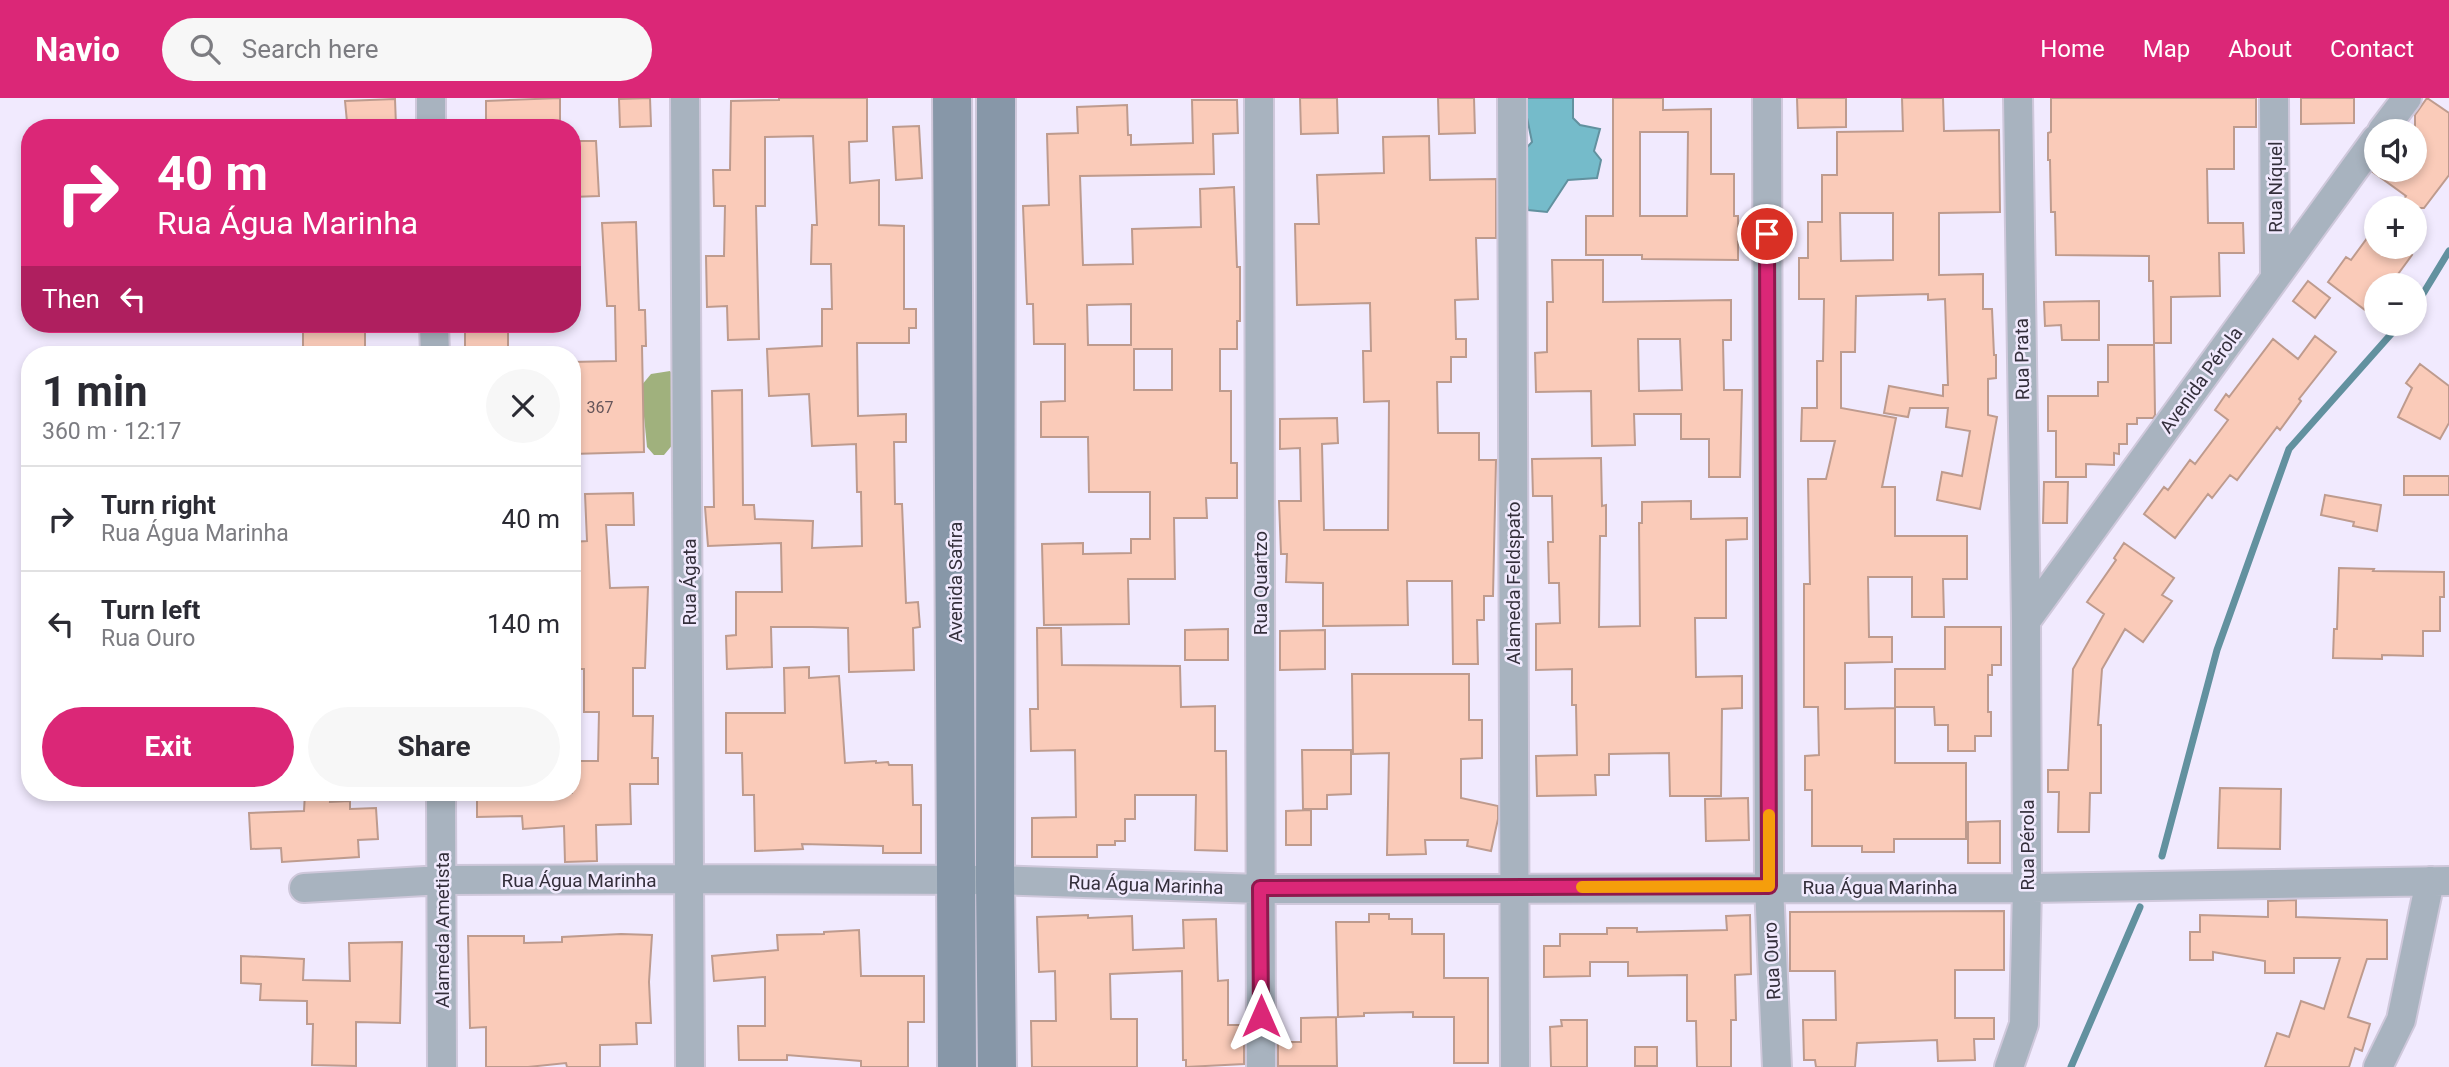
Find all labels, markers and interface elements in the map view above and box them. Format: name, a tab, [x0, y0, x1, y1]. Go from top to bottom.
search box	[162, 18, 652, 81]
text: Navio	[35, 30, 120, 69]
icon: search	[186, 30, 224, 68]
text: Search here	[242, 34, 379, 64]
text: Home	[2040, 35, 2105, 63]
text: Map	[2143, 35, 2190, 63]
text: About	[2228, 35, 2292, 63]
text: Contact	[2330, 35, 2414, 63]
map controls	[2364, 119, 2427, 336]
button: sound	[2364, 119, 2427, 182]
street label: Rua Níquel	[2264, 141, 2287, 233]
text: 40 m	[157, 145, 268, 202]
icon: right	[42, 147, 133, 238]
button: +	[2364, 196, 2427, 259]
text: Rua Água Marinha	[157, 204, 418, 242]
pin	[1737, 204, 1797, 264]
icon: arrive	[1748, 215, 1786, 253]
button: −	[2364, 273, 2427, 336]
icon: left	[114, 280, 152, 318]
text: Then	[42, 284, 100, 314]
street label: Rua Prata	[2010, 318, 2034, 400]
street label: Avenida Pérola	[2155, 322, 2247, 438]
text: 1 min	[42, 367, 148, 416]
button: close	[486, 369, 560, 443]
house number: 367	[587, 398, 613, 417]
text: 360 m · 12:17	[42, 418, 181, 445]
text: Turn right	[101, 490, 216, 520]
icon: right	[42, 500, 80, 538]
street label: Alameda Feldspato	[1502, 501, 1525, 665]
text: 40 m	[502, 504, 560, 534]
text: Rua Água Marinha	[101, 520, 289, 547]
street label: Avenida Safira	[944, 522, 967, 642]
street label: Rua Quartzo	[1249, 531, 1272, 635]
street label: Rua Ágata	[678, 538, 701, 626]
text: Turn left	[101, 595, 200, 625]
icon: left	[42, 605, 80, 643]
text: 140 m	[487, 609, 560, 639]
text: Rua Ouro	[101, 625, 195, 652]
button: Exit	[42, 707, 294, 787]
button: Share	[308, 707, 560, 787]
street label: Rua Pérola	[2016, 799, 2039, 891]
street label: Alameda Ametista	[431, 852, 454, 1008]
street label: Rua Água Marinha	[501, 869, 657, 892]
street label: Rua Água Marinha	[1068, 871, 1224, 899]
street label: Rua Água Marinha	[1802, 876, 1958, 899]
street label: Rua Ouro	[1758, 922, 1786, 1000]
position arrow	[1224, 979, 1298, 1053]

